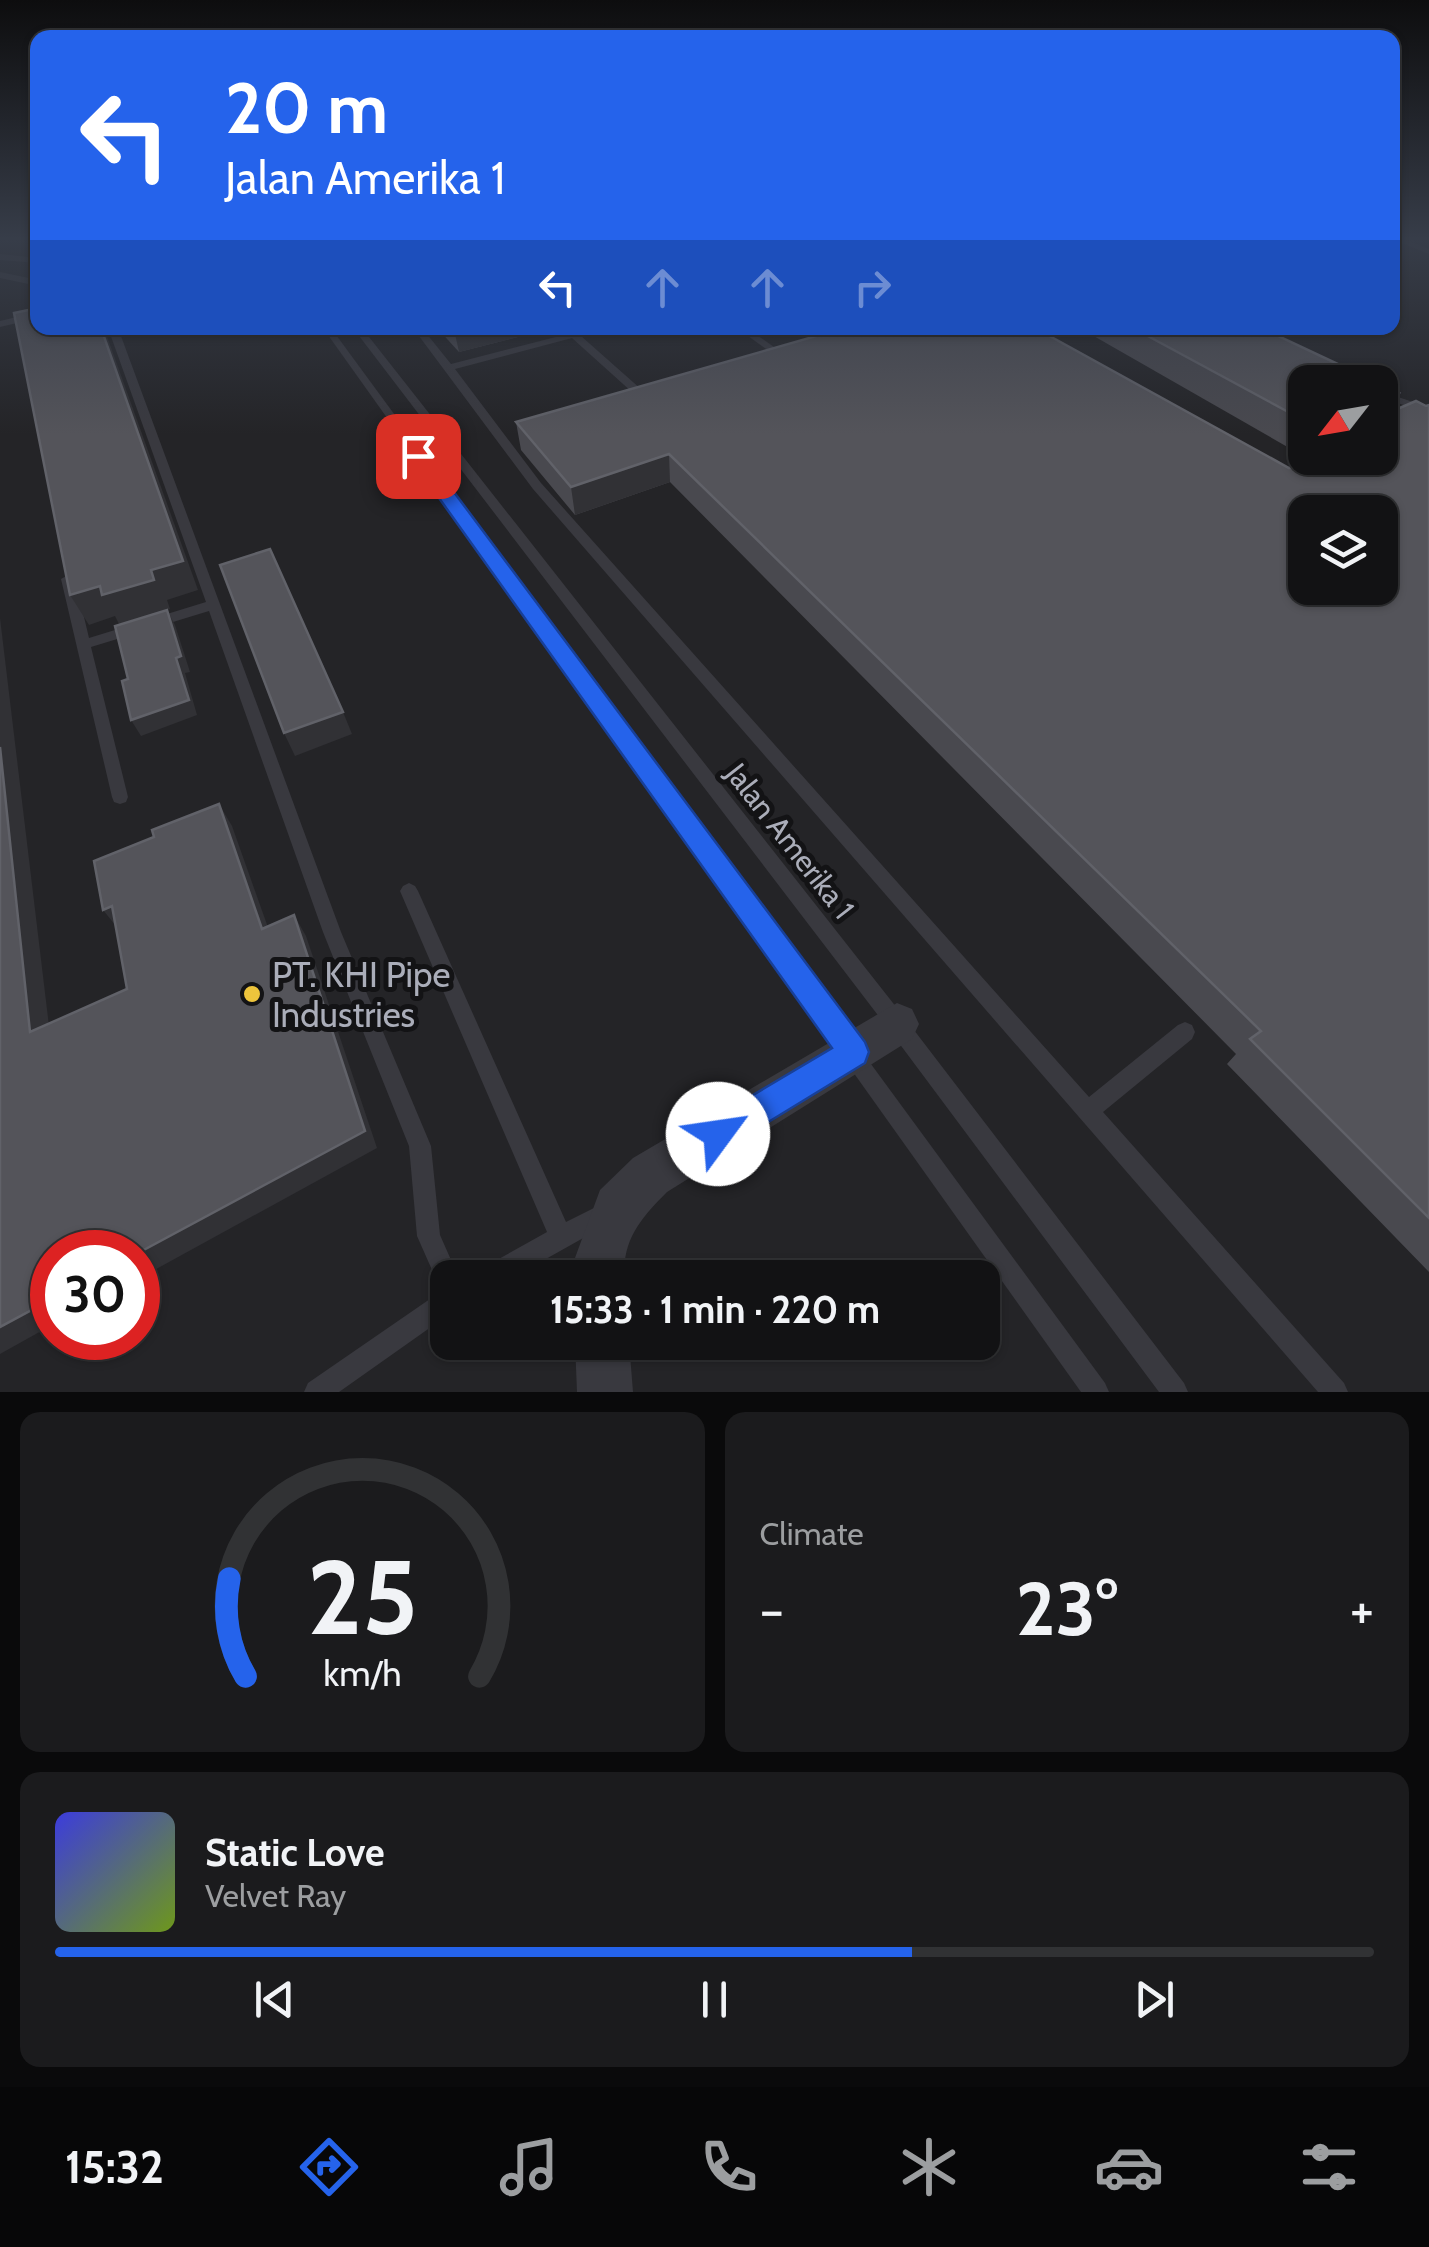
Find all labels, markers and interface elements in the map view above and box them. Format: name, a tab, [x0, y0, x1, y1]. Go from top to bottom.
text: 20 m	[225, 65, 388, 151]
icon: left	[60, 70, 190, 200]
text: Jalan Amerika 1	[225, 151, 505, 205]
icon: left	[530, 260, 585, 315]
icon: ahead	[635, 260, 690, 315]
icon: ahead	[740, 260, 795, 315]
icon: right	[845, 260, 900, 315]
north arrow	[1288, 365, 1398, 475]
map controls	[1288, 365, 1398, 605]
pin	[376, 414, 461, 499]
icon: arrive	[391, 429, 446, 484]
button: layers	[1288, 495, 1398, 605]
street label: Jalan Amerika 1	[717, 755, 862, 926]
place label: PT. KHI Pipe Industries	[272, 953, 450, 1036]
marker: PT. KHI Pipe Industries	[241, 983, 263, 1005]
position arrow	[666, 1082, 770, 1186]
speed limit sign: 30	[30, 1230, 160, 1360]
text: 15:33 · 1 min · 220 m	[550, 1286, 880, 1333]
text: Climate	[760, 1514, 864, 1553]
text: 25	[307, 1534, 418, 1660]
text: 23°	[1016, 1563, 1118, 1654]
text: −	[760, 1576, 784, 1643]
text: +	[1350, 1576, 1374, 1643]
text: km/h	[323, 1652, 401, 1695]
text: Static Love	[205, 1829, 384, 1876]
text: Velvet Ray	[205, 1876, 346, 1915]
icon: previous	[247, 1972, 302, 2027]
icon: pause	[687, 1972, 742, 2027]
icon: next	[1127, 1972, 1182, 2027]
icon: directions	[294, 2132, 364, 2202]
icon: music	[494, 2132, 564, 2202]
icon: phone	[694, 2132, 764, 2202]
icon: climate	[894, 2132, 964, 2202]
icon: car	[1094, 2132, 1164, 2202]
icon: filters	[1294, 2132, 1364, 2202]
text: 15:32	[65, 2140, 164, 2194]

